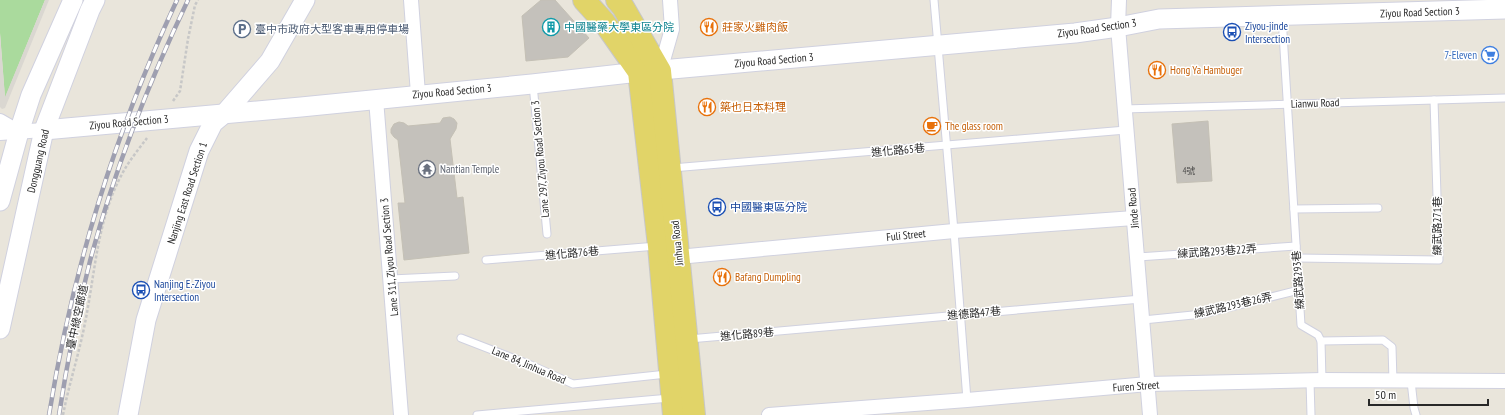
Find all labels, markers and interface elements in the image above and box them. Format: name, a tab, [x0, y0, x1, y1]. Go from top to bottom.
street label: Ziyou Road Section 3	[1380, 4, 1460, 20]
street label: Ziyou Road Section 3	[1057, 16, 1137, 40]
building icon: 中國醫藥大學東區分院	[541, 17, 561, 37]
restaurant icon: 莊家火雞肉飯	[699, 17, 719, 37]
parking icon: 臺中市政府大型客車專用停車場	[232, 19, 252, 39]
place label: Ziyou-jinde Intersection	[1245, 19, 1290, 46]
place label: 中國醫藥大學東區分院	[564, 20, 674, 34]
place label: 莊家火雞肉飯	[722, 20, 788, 34]
place label: 臺中市政府大型客車專用停車場	[255, 22, 409, 36]
bus stop icon: Ziyou-jinde Intersection	[1222, 22, 1242, 42]
supermarket icon: 7-Eleven	[1480, 45, 1500, 65]
place label: 7-Eleven	[1444, 48, 1477, 62]
street label: Ziyou Road Section 3	[734, 50, 814, 70]
restaurant icon: Hong Ya Hambuger	[1147, 60, 1167, 80]
place label: Hong Ya Hambuger	[1170, 63, 1243, 77]
street label: Ziyou Road Section 3	[412, 81, 492, 101]
street label: Lianwu Road	[1290, 95, 1340, 111]
restaurant icon: 築也日本料理	[697, 97, 717, 117]
street label: Lane 297, Ziyou Road Section 3	[528, 100, 552, 218]
place label: 築也日本料理	[720, 100, 786, 114]
street label: Ziyou Road Section 3	[89, 112, 169, 132]
cafe icon: The glass room	[922, 116, 942, 136]
place label: The glass room	[945, 119, 1003, 133]
street label: Dongguang Road	[24, 128, 52, 194]
street label: Nanjing East Road Section 1	[164, 140, 210, 246]
street label: 進化路65巷	[871, 141, 925, 159]
temple icon: Nantian Temple	[417, 159, 437, 179]
place label: Nantian Temple	[440, 162, 500, 176]
house number: 4號	[1182, 165, 1196, 176]
street label: Jinde Road	[1124, 187, 1142, 230]
street label: Lane 311, Ziyou Road Section 3	[377, 197, 401, 317]
bus stop icon: 中國醫東區分院	[707, 197, 727, 217]
street label: 練武路271巷	[1430, 197, 1444, 255]
place label: 中國醫東區分院	[730, 200, 807, 214]
street label: Jinhua Road	[668, 220, 686, 267]
street label: Fuli Street	[886, 226, 926, 244]
street label: 練武路293巷22弄	[1177, 241, 1257, 261]
street label: 進化路76巷	[545, 244, 599, 262]
street label: 練武路293巷	[1289, 250, 1307, 310]
restaurant icon: Bafang Dumpling	[712, 267, 732, 287]
place label: Bafang Dumpling	[735, 270, 801, 284]
place label: Nanjing E.-Ziyou Intersection	[154, 277, 216, 304]
bus stop icon: Nanjing E.-Ziyou Intersection	[131, 280, 151, 300]
street label: 臺中綠空廊道	[63, 283, 91, 351]
street label: 練武路293巷26弄	[1193, 289, 1273, 321]
street label: 進德路47巷	[947, 304, 1001, 322]
street label: 進化路89巷	[720, 325, 774, 343]
street label: Lane 84, Jinhua Road	[490, 343, 568, 387]
street label: Furen Street	[1112, 377, 1160, 395]
scale bar	[1369, 381, 1488, 407]
text: 50 m	[1375, 387, 1396, 402]

